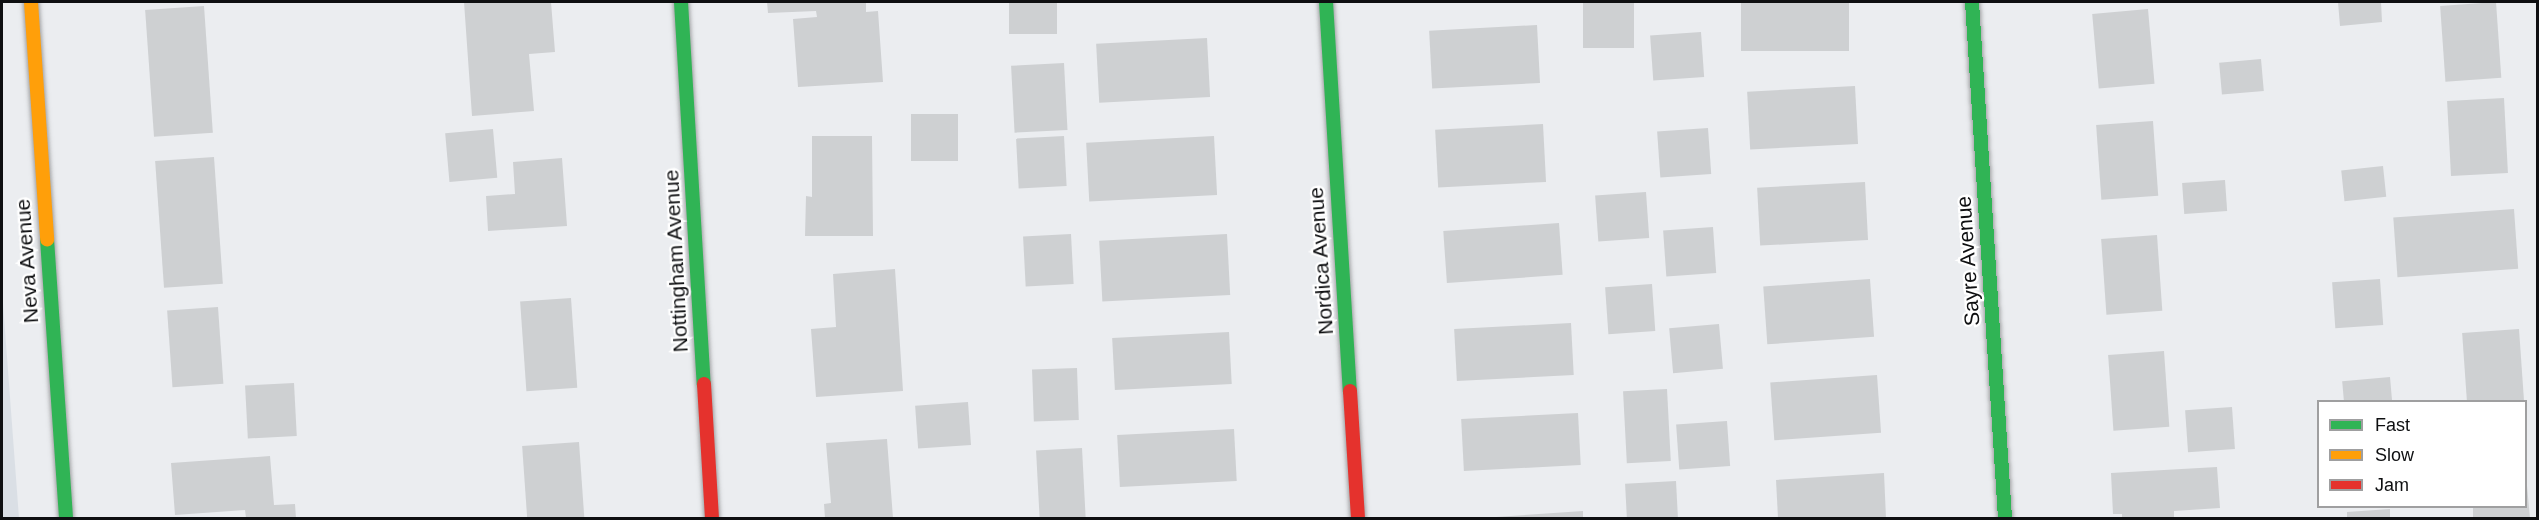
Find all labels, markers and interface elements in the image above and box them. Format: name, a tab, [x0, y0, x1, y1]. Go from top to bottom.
street label: Nottingham Avenue	[659, 168, 693, 354]
street label: Nordica Avenue	[1303, 186, 1339, 336]
street label: Sayre Avenue	[1951, 195, 1985, 327]
street label: Neva Avenue	[10, 197, 44, 325]
legend	[2317, 400, 2527, 508]
text: Fast	[2375, 415, 2410, 435]
text: Slow	[2375, 445, 2414, 465]
text: Jam	[2375, 475, 2409, 495]

